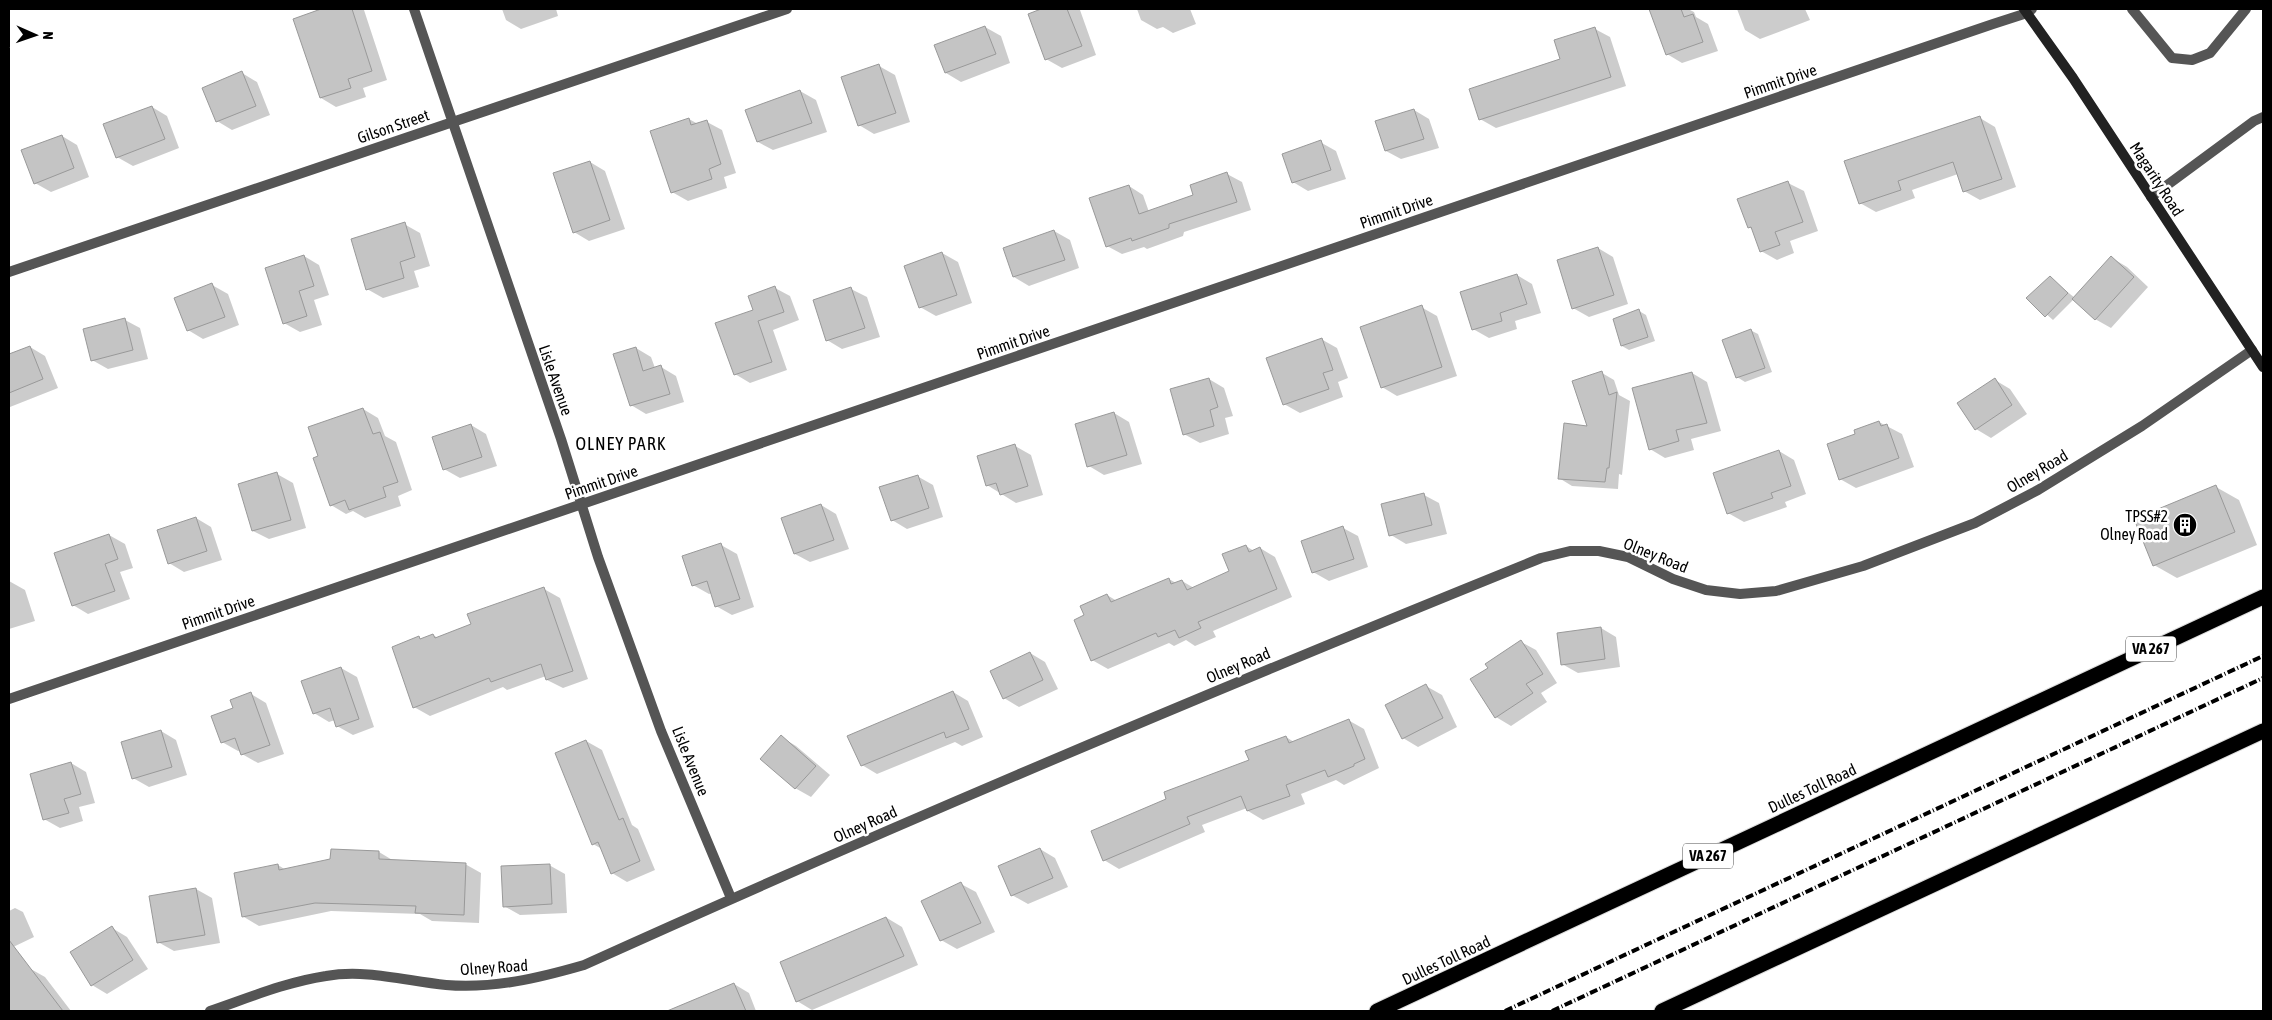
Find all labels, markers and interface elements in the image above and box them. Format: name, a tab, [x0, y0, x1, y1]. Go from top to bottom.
north arrow	[10, 10, 60, 60]
text: N	[40, 31, 56, 40]
street label: Pimmit Drive	[1741, 60, 1819, 102]
street label: Gilson Street	[355, 105, 432, 147]
street label: Magarity Road	[2126, 139, 2188, 220]
street label: Pimmit Drive	[1357, 190, 1435, 232]
street label: Pimmit Drive	[974, 321, 1052, 363]
street label: Lisle Avenue	[536, 342, 576, 418]
district label: OLNEY PARK	[576, 433, 666, 454]
street label: Olney Road	[2003, 446, 2071, 497]
street label: Pimmit Drive	[562, 461, 640, 503]
place label: TPSS#2 Olney Road	[2100, 507, 2168, 544]
building icon: TPSS#2 Olney Road	[2172, 512, 2198, 538]
street label: Olney Road	[1621, 534, 1691, 577]
street label: Pimmit Drive	[179, 591, 257, 633]
road number: VA 267	[2126, 636, 2176, 662]
street label: Olney Road	[1203, 643, 1273, 687]
street label: Lisle Avenue	[669, 724, 713, 798]
street label: Dulles Toll Road	[1765, 760, 1859, 816]
street label: Olney Road	[830, 802, 900, 847]
road number: VA 267	[1683, 844, 1733, 868]
street label: Dulles Toll Road	[1399, 932, 1493, 988]
street label: Olney Road	[460, 956, 529, 979]

